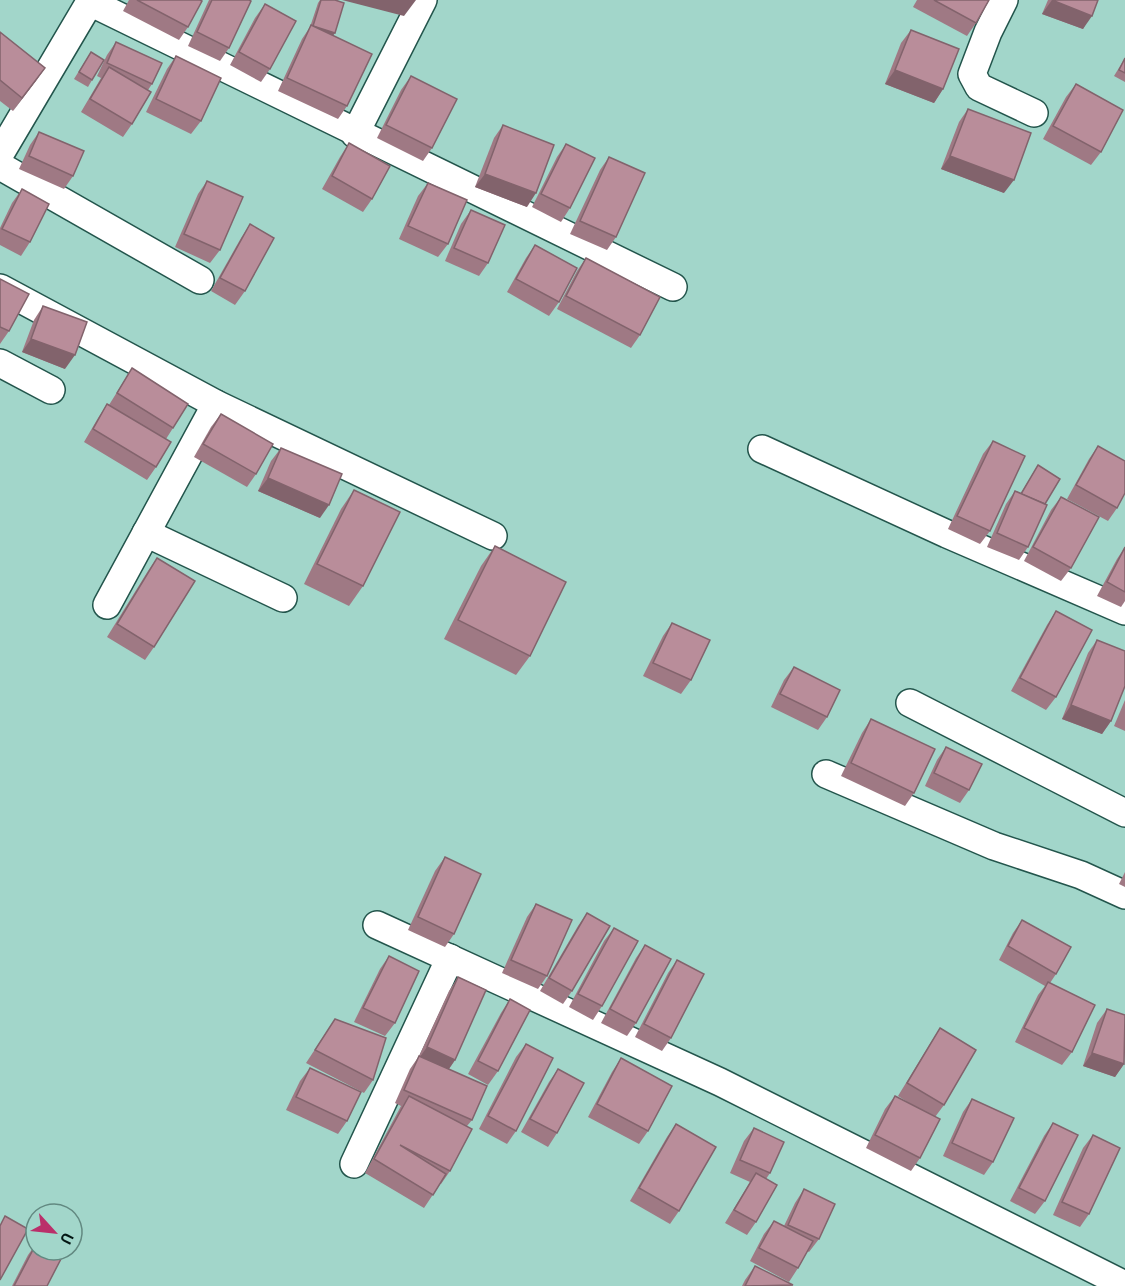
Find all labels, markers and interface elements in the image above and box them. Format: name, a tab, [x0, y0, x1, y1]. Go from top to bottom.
north arrow	[24, 1202, 84, 1262]
text: U	[56, 1230, 79, 1248]

